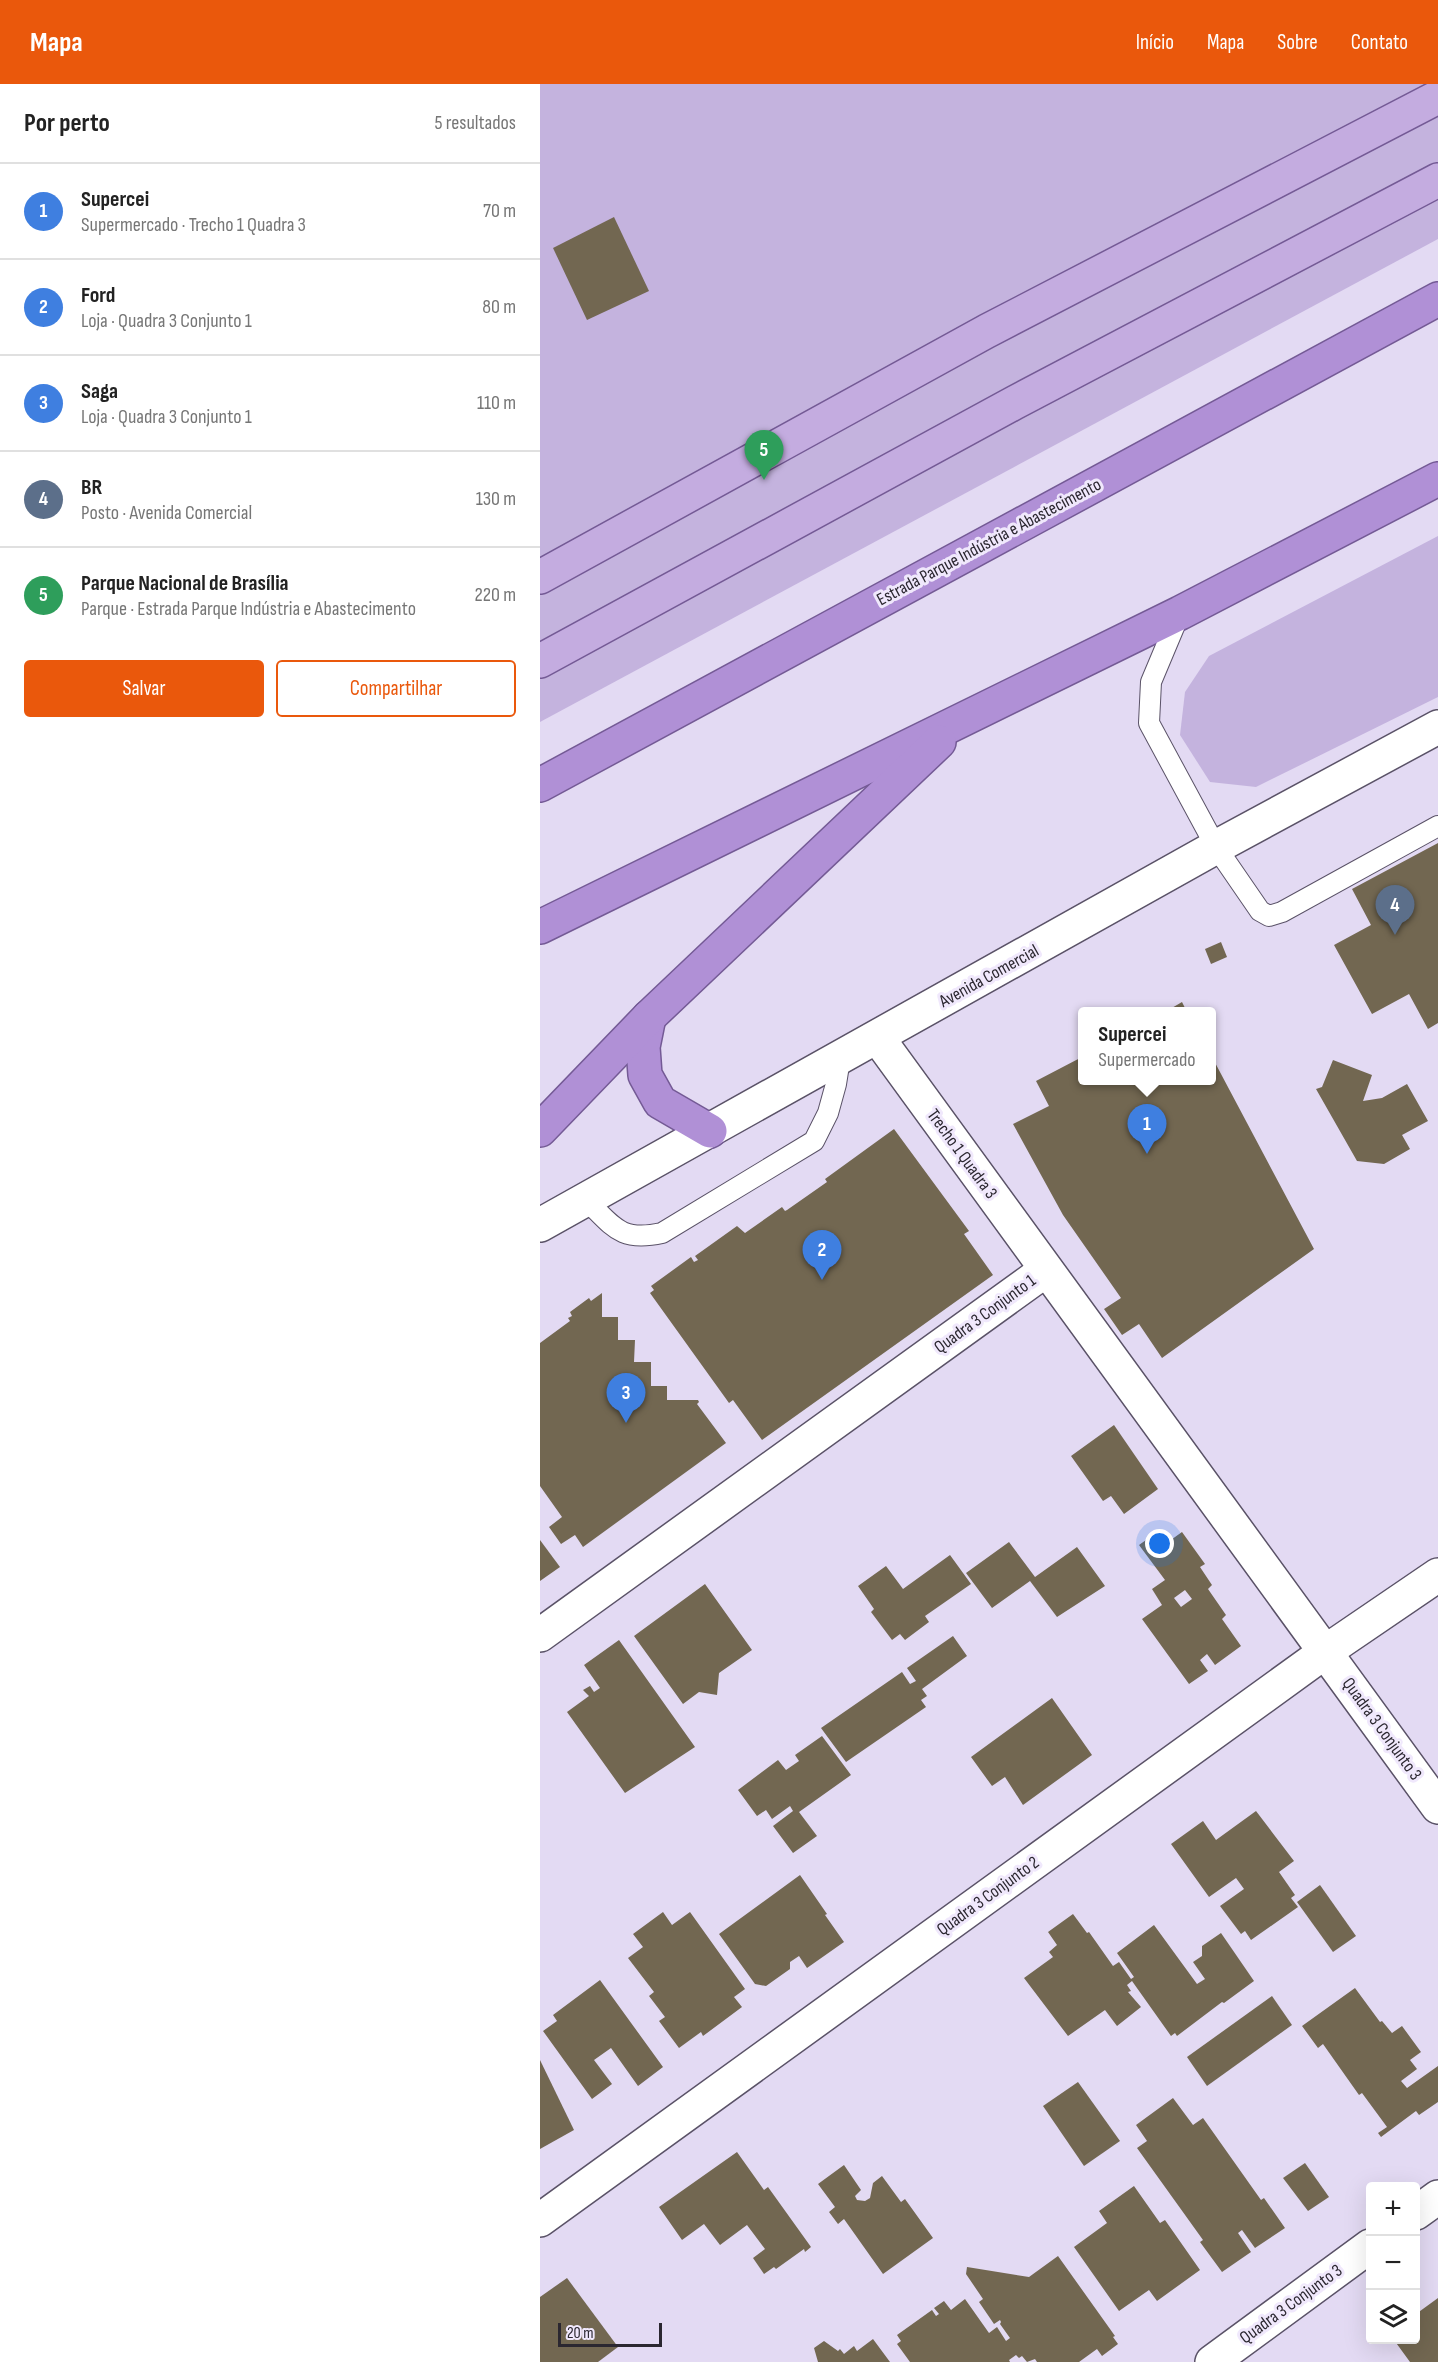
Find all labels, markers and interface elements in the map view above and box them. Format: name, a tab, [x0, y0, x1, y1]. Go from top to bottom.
text: Mapa	[30, 26, 83, 59]
text: Início	[1136, 30, 1174, 55]
text: Mapa	[1207, 30, 1244, 55]
text: Sobre	[1277, 30, 1318, 55]
text: Contato	[1351, 30, 1408, 55]
text: Por perto	[24, 108, 110, 139]
text: 5 resultados	[435, 111, 516, 135]
text: Supercei	[81, 186, 149, 213]
text: 1	[40, 199, 47, 223]
text: 70 m	[483, 199, 516, 223]
text: Supermercado · Trecho 1 Quadra 3	[81, 213, 306, 237]
text: Ford	[81, 282, 115, 309]
text: 2	[39, 295, 48, 319]
text: 80 m	[482, 295, 516, 319]
text: Loja · Quadra 3 Conjunto 1	[81, 309, 252, 333]
text: Saga	[81, 378, 118, 405]
text: 3	[39, 391, 48, 415]
text: 110 m	[477, 391, 516, 415]
text: Loja · Quadra 3 Conjunto 1	[81, 405, 252, 429]
pin: 5	[744, 430, 784, 480]
text: BR	[81, 474, 102, 501]
street label: Estrada Parque Indústria e Abastecimento	[873, 474, 1105, 610]
text: 4	[39, 487, 48, 511]
text: 130 m	[476, 487, 516, 511]
text: Posto · Avenida Comercial	[81, 501, 252, 525]
text: Parque Nacional de Brasília	[81, 570, 289, 597]
text: 5	[39, 583, 48, 607]
text: 220 m	[475, 583, 516, 607]
text: Parque · Estrada Parque Indústria e Abastecimento	[81, 597, 416, 621]
button: Salvar	[24, 660, 264, 717]
button: Compartilhar	[276, 660, 516, 717]
pin: 4	[1376, 886, 1414, 935]
street label: Avenida Comercial	[935, 940, 1042, 1012]
popup	[1078, 1007, 1216, 1085]
text: Supercei	[1098, 1021, 1166, 1048]
text: Supermercado	[1098, 1048, 1196, 1072]
pin: 1	[1128, 1104, 1166, 1154]
street label: Trecho 1 Quadra 3	[922, 1105, 1002, 1203]
pin: 2	[802, 1230, 842, 1280]
street label: Quadra 3 Conjunto 1	[930, 1270, 1040, 1358]
pin: 3	[606, 1374, 646, 1423]
your location	[1145, 1529, 1174, 1558]
street label: Quadra 3 Conjunto 3	[1338, 1674, 1426, 1784]
street label: Quadra 3 Conjunto 2	[933, 1852, 1043, 1940]
map controls	[1366, 2182, 1420, 2344]
button: +	[1366, 2182, 1420, 2236]
button: −	[1366, 2236, 1420, 2290]
street label: Quadra 3 Conjunto 3	[1236, 2260, 1346, 2348]
button: layers	[1366, 2290, 1420, 2344]
scale bar	[558, 2320, 662, 2348]
text: 20 m	[567, 2324, 594, 2343]

